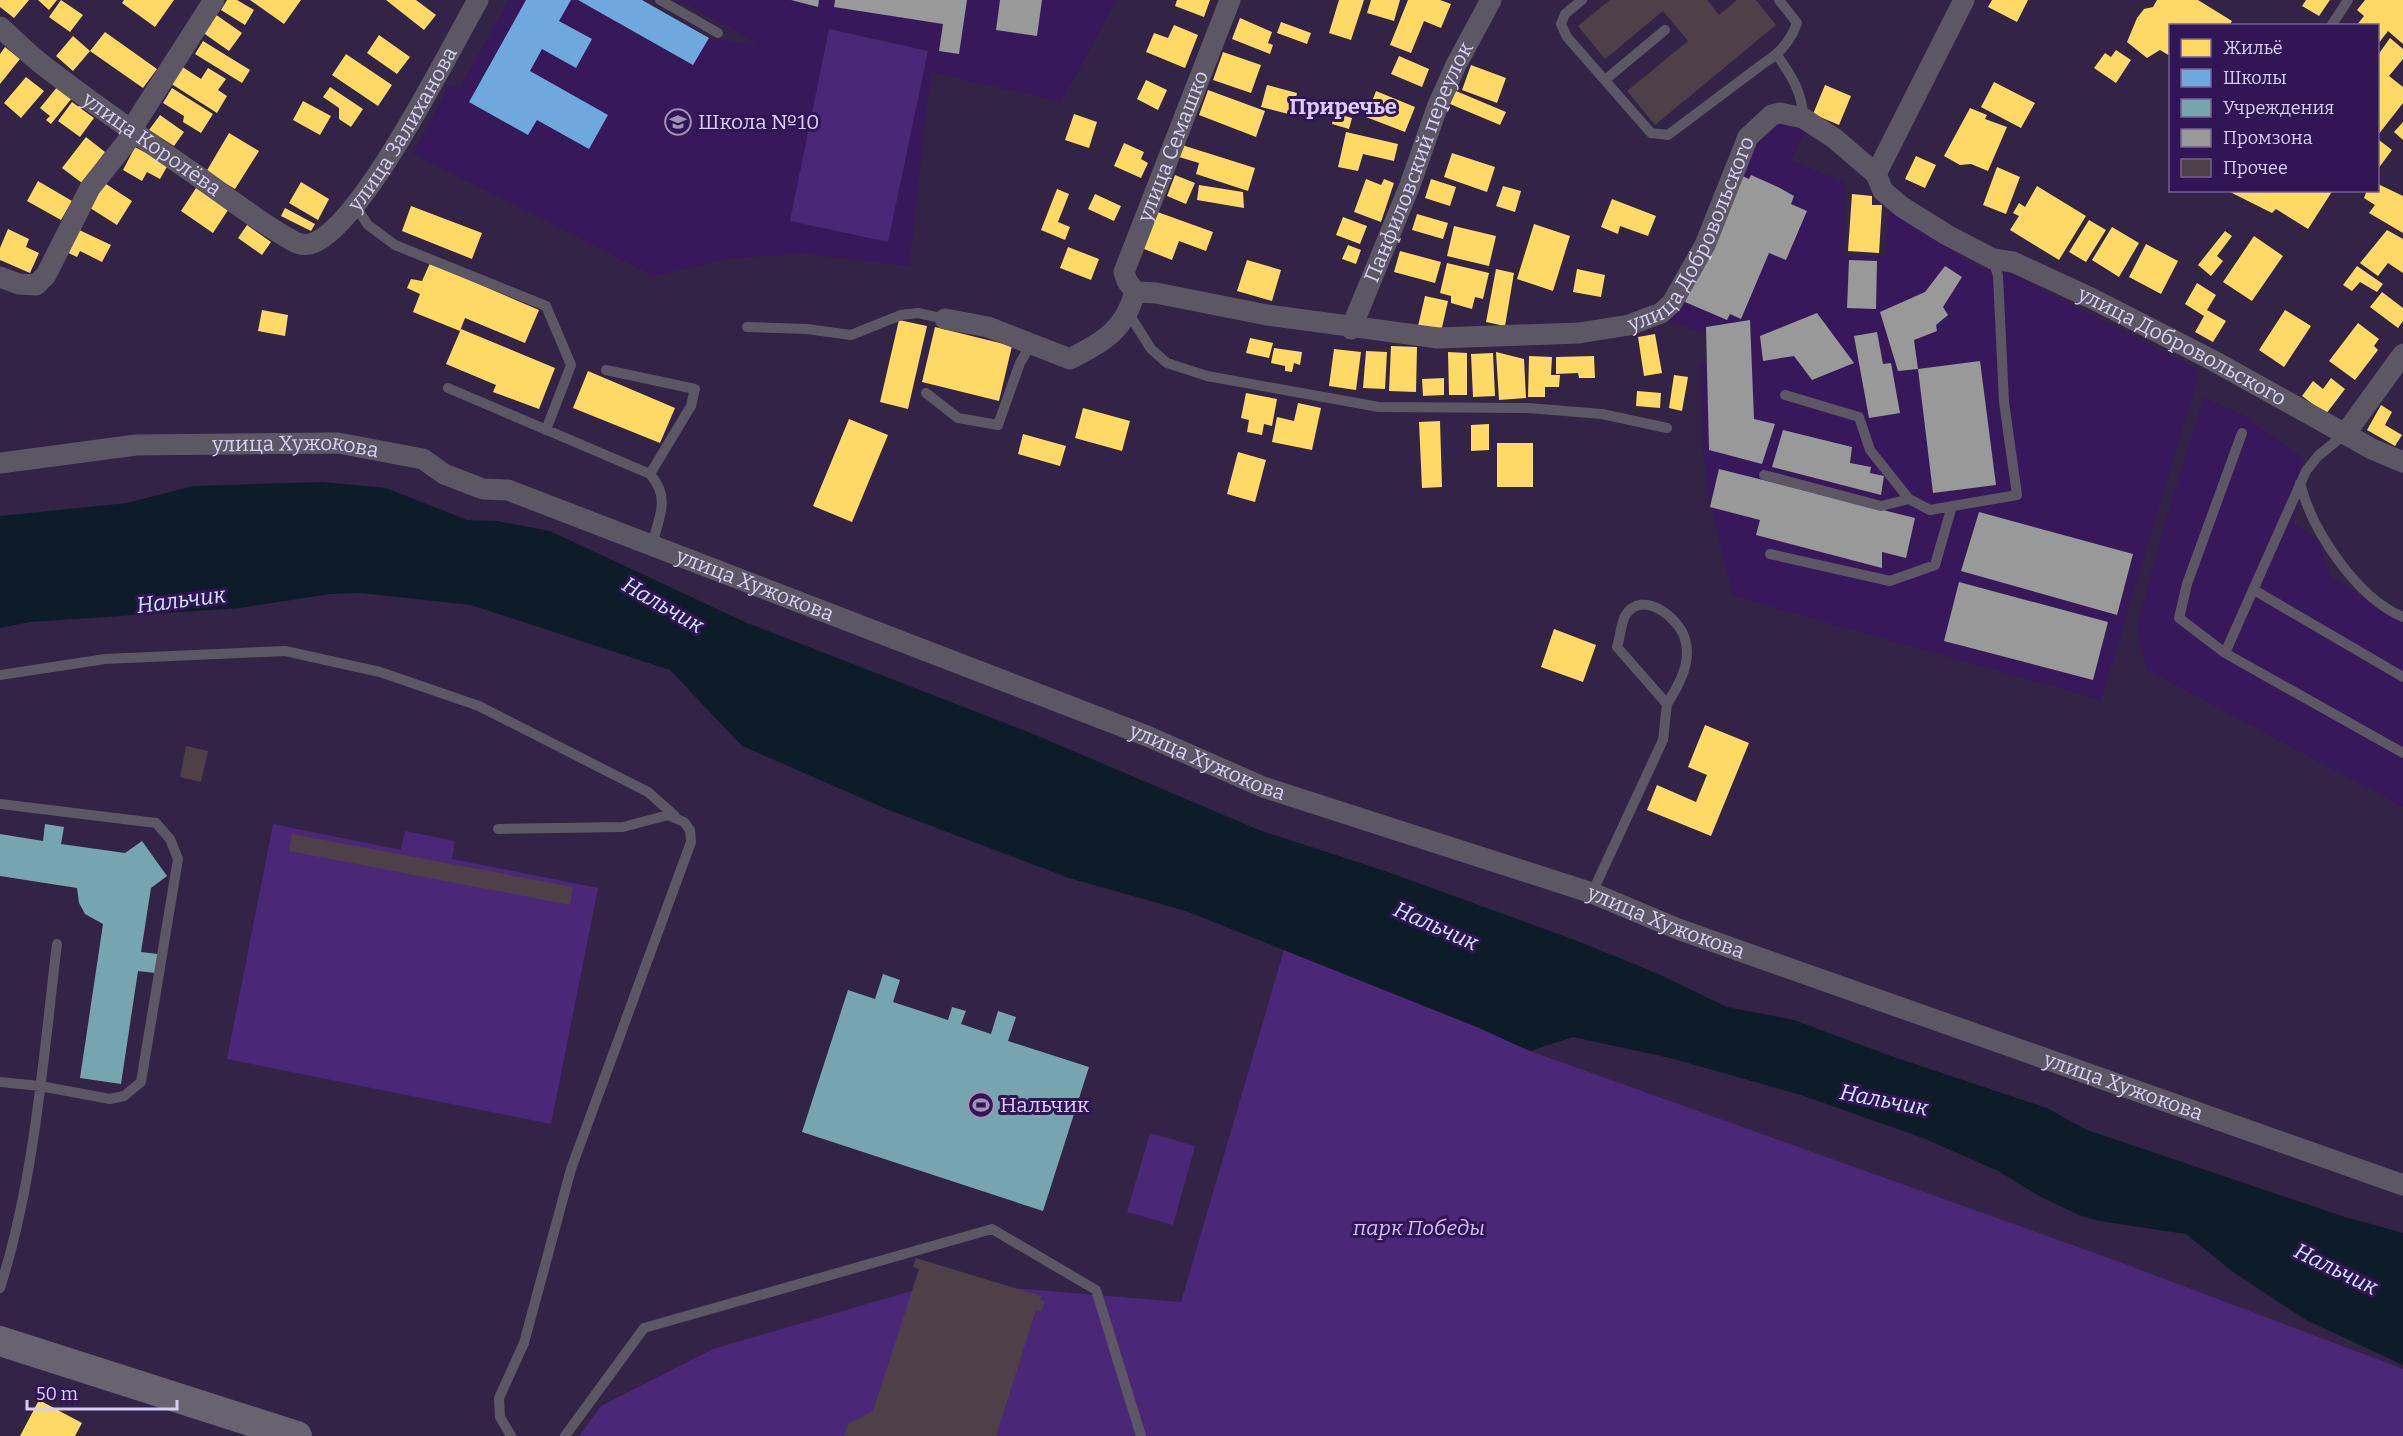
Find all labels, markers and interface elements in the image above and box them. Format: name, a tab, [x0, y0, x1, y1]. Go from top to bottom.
legend	[2169, 24, 2379, 192]
street label: Панфиловский переулок	[1359, 37, 1479, 286]
text: Жильё	[2223, 37, 2283, 59]
street label: улица Залиханова	[342, 42, 463, 217]
street label: улица Семашко	[1131, 67, 1214, 227]
text: Школы	[2223, 67, 2287, 89]
street label: улица Королёва	[76, 86, 227, 202]
district label: Приречье	[1289, 93, 1397, 120]
text: Учреждения	[2223, 97, 2334, 119]
school or university icon: Школа №10	[663, 107, 693, 137]
place label: Школа №10	[698, 109, 820, 135]
text: Промзона	[2223, 127, 2313, 149]
street label: улица Добровольского	[1623, 133, 1760, 338]
text: Прочее	[2223, 157, 2288, 179]
street label: улица Добровольского	[2073, 280, 2291, 412]
street label: улица Хужокова	[211, 429, 381, 464]
street label: улица Хужокова	[671, 543, 838, 627]
water label: Нальчик	[617, 571, 709, 639]
water label: Нальчик	[135, 581, 228, 619]
street label: улица Хужокова	[1125, 717, 1289, 807]
street label: улица Хужокова	[1582, 879, 1749, 965]
water label: Нальчик	[1390, 895, 1483, 957]
street label: улица Хужокова	[2039, 1046, 2207, 1127]
water label: Нальчик	[1837, 1078, 1931, 1122]
sports icon: Нальчик	[966, 1090, 996, 1120]
place label: Нальчик	[1000, 1092, 1090, 1118]
park label: парк Победы	[1352, 1215, 1485, 1241]
water label: Нальчик	[2290, 1237, 2383, 1301]
scale bar	[27, 1373, 177, 1411]
text: 50 m	[36, 1383, 78, 1405]

